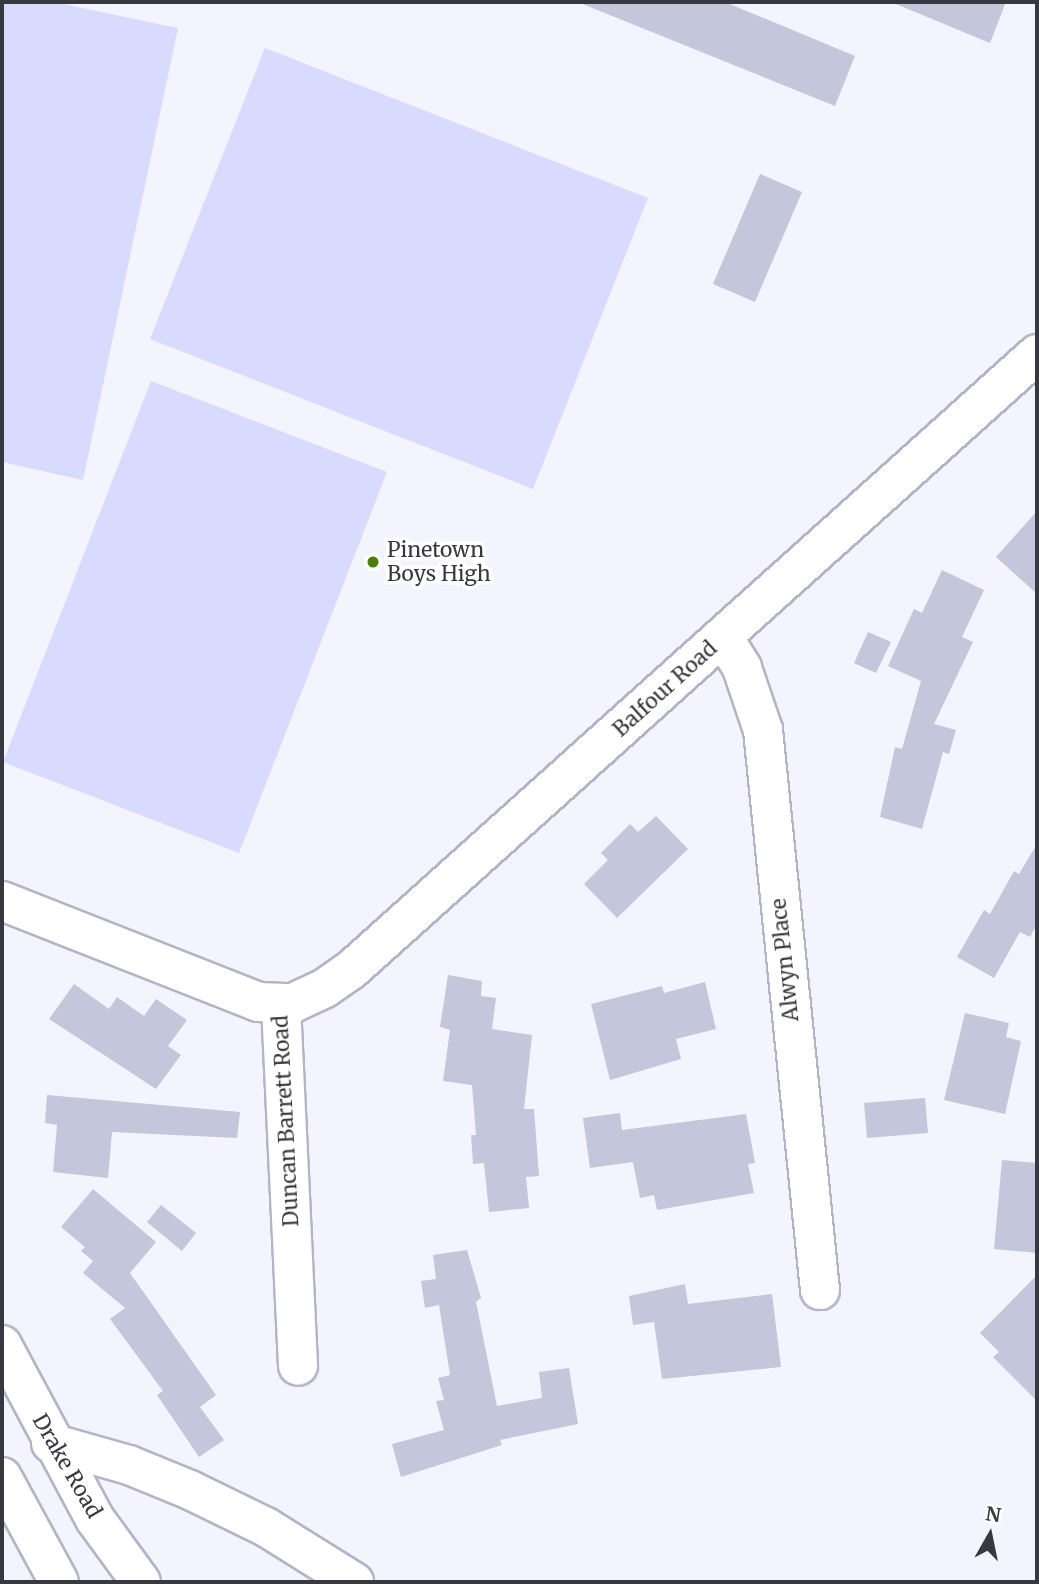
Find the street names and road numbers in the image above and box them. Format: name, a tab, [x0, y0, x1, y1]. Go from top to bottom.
street label: Balfour Road	[608, 636, 722, 742]
street label: Alwyn Place	[766, 897, 804, 1023]
street label: Duncan Barrett Road	[268, 1015, 304, 1227]
street label: Drake Road	[27, 1409, 107, 1523]

